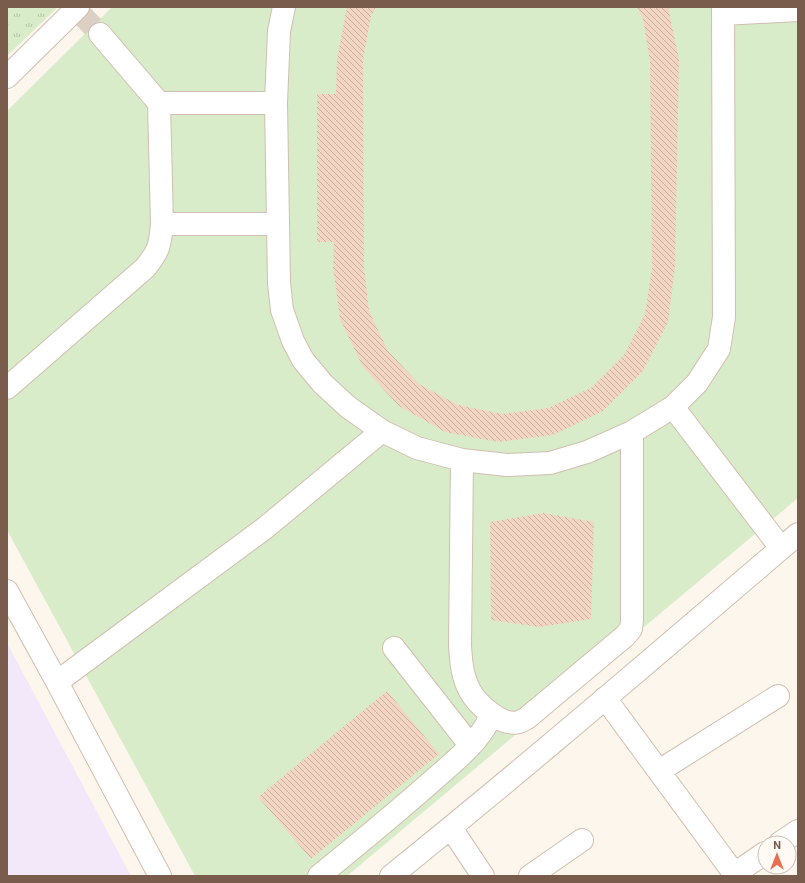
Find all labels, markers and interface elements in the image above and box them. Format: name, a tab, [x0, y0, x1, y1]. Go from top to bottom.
north arrow	[757, 835, 797, 875]
text: N	[773, 839, 781, 852]

